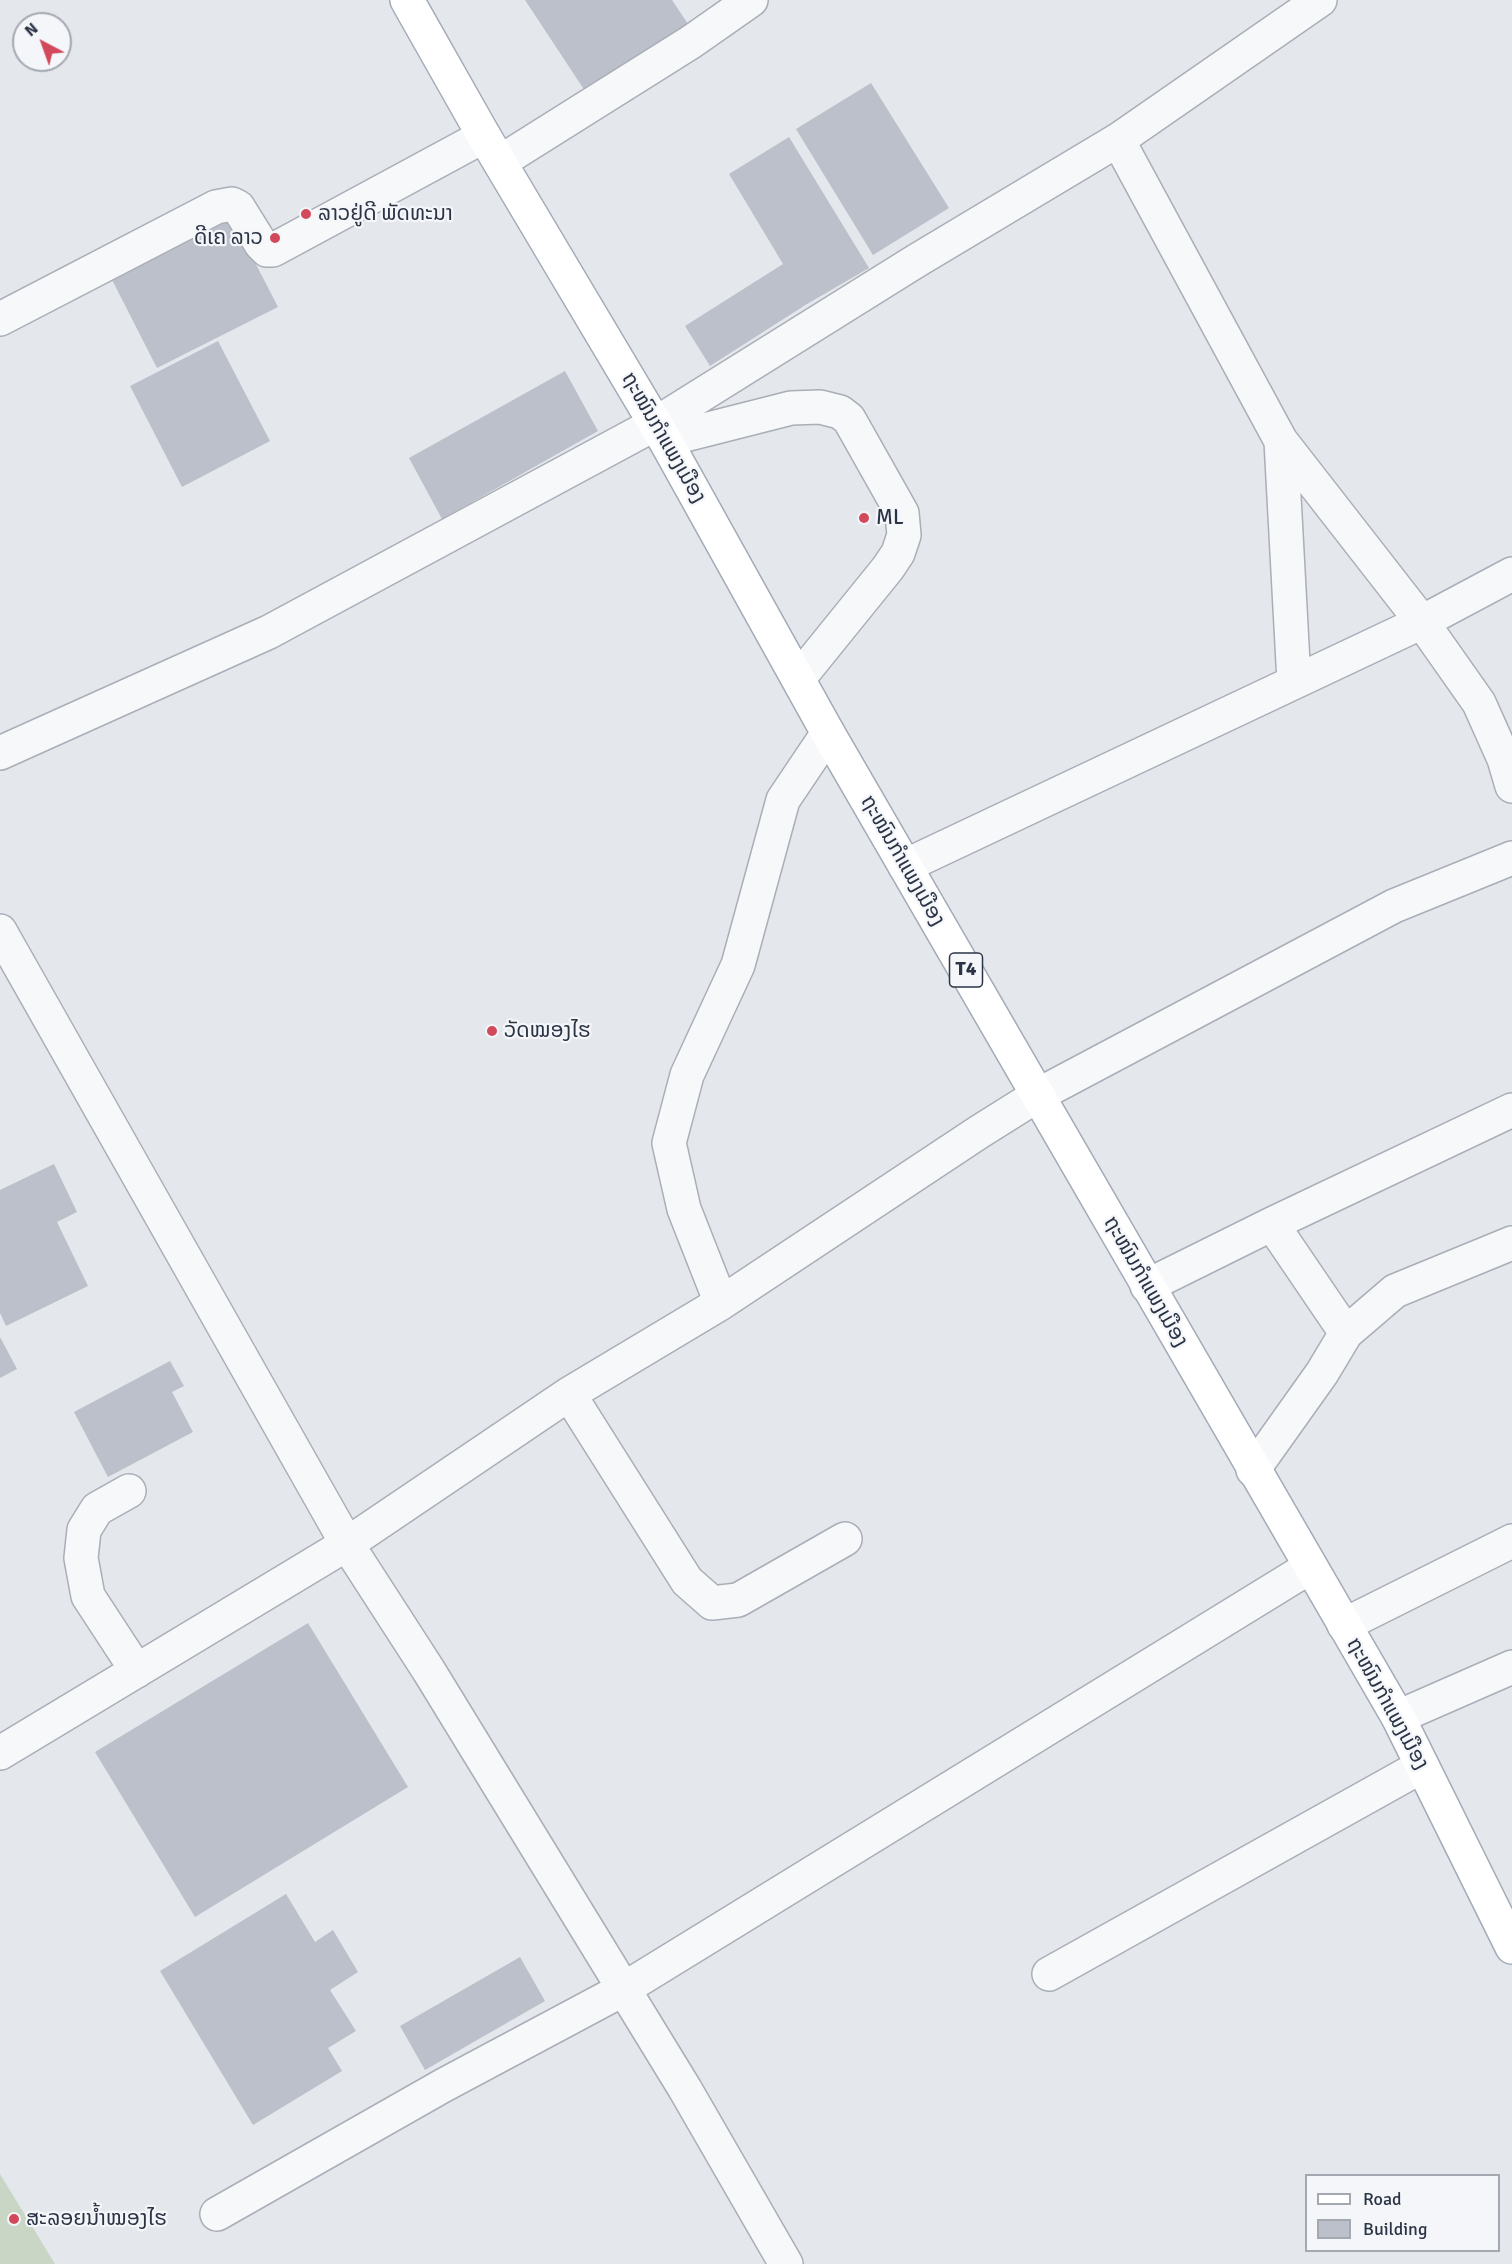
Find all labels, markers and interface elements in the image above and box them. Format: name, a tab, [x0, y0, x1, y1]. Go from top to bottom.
north arrow	[12, 12, 72, 72]
text: N	[21, 19, 42, 41]
place label: ລາວຢູ່ດີ ພັດທະນາ	[318, 201, 453, 227]
marker: ລາວຢູ່ດີ ພັດທະນາ	[299, 207, 313, 221]
place label: ດີເຄ ລາວ	[194, 225, 263, 251]
marker: ດີເຄ ລາວ	[268, 231, 282, 245]
street label: ຖະໜົນກຳແພງເມືອງ	[615, 368, 711, 508]
place label: ML	[876, 505, 904, 531]
marker: ML	[857, 511, 871, 525]
street label: ຖະໜົນກຳແພງເມືອງ	[854, 791, 950, 931]
road number: T4	[950, 953, 982, 987]
place label: ວັດໝອງໄຮ	[504, 1018, 591, 1044]
marker: ວັດໝອງໄຮ	[485, 1024, 499, 1038]
street label: ຖະໜົນກຳແພງເມືອງ	[1097, 1212, 1193, 1352]
street label: ຖະໜົນກຳແພງເມືອງ	[1340, 1634, 1434, 1774]
legend	[1305, 2174, 1500, 2252]
text: Road	[1363, 2188, 1402, 2210]
place label: ສະລອຍນ້ຳໝອງໄຮ	[26, 2206, 167, 2232]
marker: ສະລອຍນ້ຳໝອງໄຮ	[7, 2212, 21, 2226]
text: Building	[1363, 2218, 1427, 2240]

